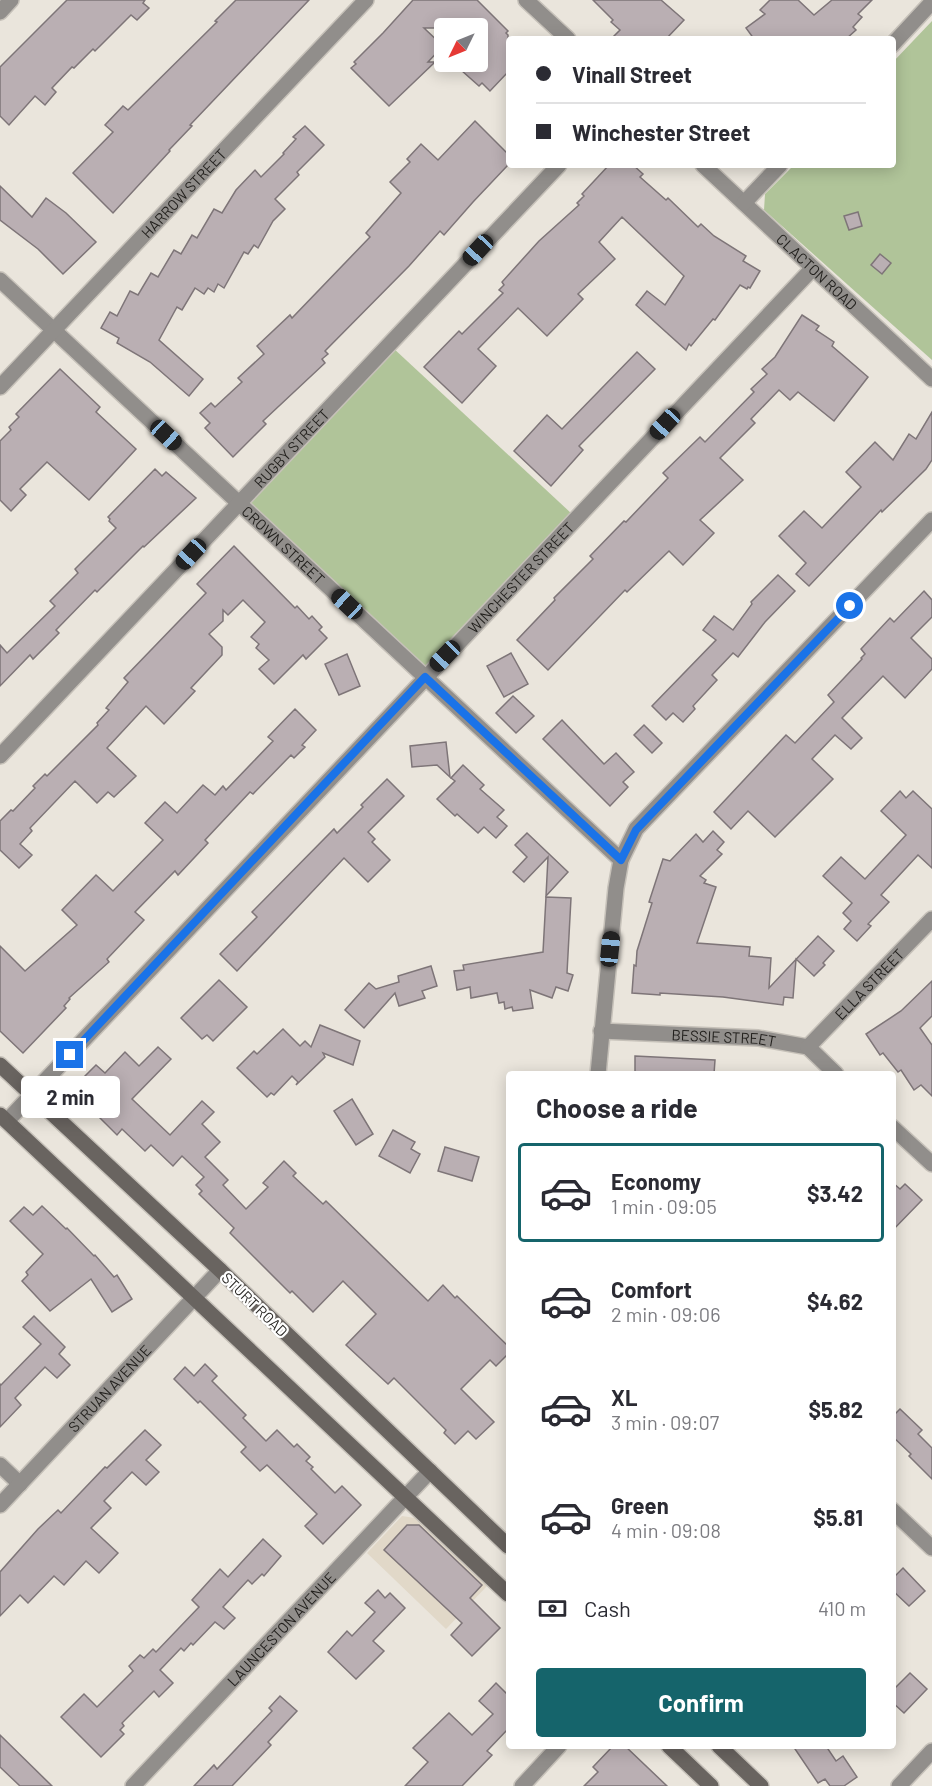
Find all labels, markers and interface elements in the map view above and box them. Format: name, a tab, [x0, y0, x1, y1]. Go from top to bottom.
north arrow	[434, 18, 488, 72]
map controls	[434, 18, 488, 72]
text: Vinall Street	[572, 61, 692, 87]
text: Winchester Street	[572, 119, 750, 145]
street label: HARROW STREET	[137, 145, 230, 241]
street label: CLACTON ROAD	[773, 230, 861, 313]
car	[459, 231, 497, 269]
street label: RUGBY STREET	[250, 405, 333, 491]
car	[646, 405, 684, 443]
car	[147, 416, 185, 454]
street label: CROWN STREET	[238, 502, 329, 588]
street label: WINCHESTER STREET	[464, 518, 578, 637]
car	[172, 535, 210, 573]
car	[328, 585, 366, 623]
route start	[836, 592, 863, 619]
car	[426, 637, 464, 675]
car	[599, 930, 621, 968]
street label: ELLA STREET	[831, 945, 908, 1023]
street label: BESSIE STREET	[671, 1025, 778, 1050]
route end	[56, 1041, 83, 1068]
callout: 2 min	[20, 1076, 119, 1118]
text: 2 min	[47, 1085, 94, 1109]
text: Choose a ride	[536, 1091, 698, 1123]
icon: car	[539, 1166, 593, 1220]
text: Economy	[611, 1168, 701, 1194]
text: $3.42	[807, 1180, 863, 1206]
text: 1 min · 09:05	[611, 1194, 717, 1218]
street label: STURT ROAD	[218, 1268, 292, 1340]
icon: car	[539, 1274, 593, 1328]
text: Comfort	[611, 1276, 692, 1302]
text: $4.62	[807, 1288, 863, 1314]
text: 2 min · 09:06	[611, 1302, 720, 1326]
street label: STRUAN AVENUE	[64, 1341, 155, 1436]
icon: car	[539, 1382, 593, 1436]
text: XL	[611, 1384, 637, 1410]
text: $5.82	[808, 1396, 863, 1422]
text: 3 min · 09:07	[611, 1410, 719, 1434]
icon: car	[539, 1490, 593, 1544]
text: Green	[611, 1492, 669, 1518]
text: $5.81	[813, 1504, 863, 1530]
text: 4 min · 09:08	[611, 1518, 721, 1542]
street label: LAUNCESTON AVENUE	[223, 1568, 339, 1690]
icon: cash	[536, 1592, 569, 1625]
text: Cash	[584, 1595, 631, 1621]
text: 410 m	[818, 1596, 866, 1620]
button: Confirm	[536, 1668, 866, 1737]

